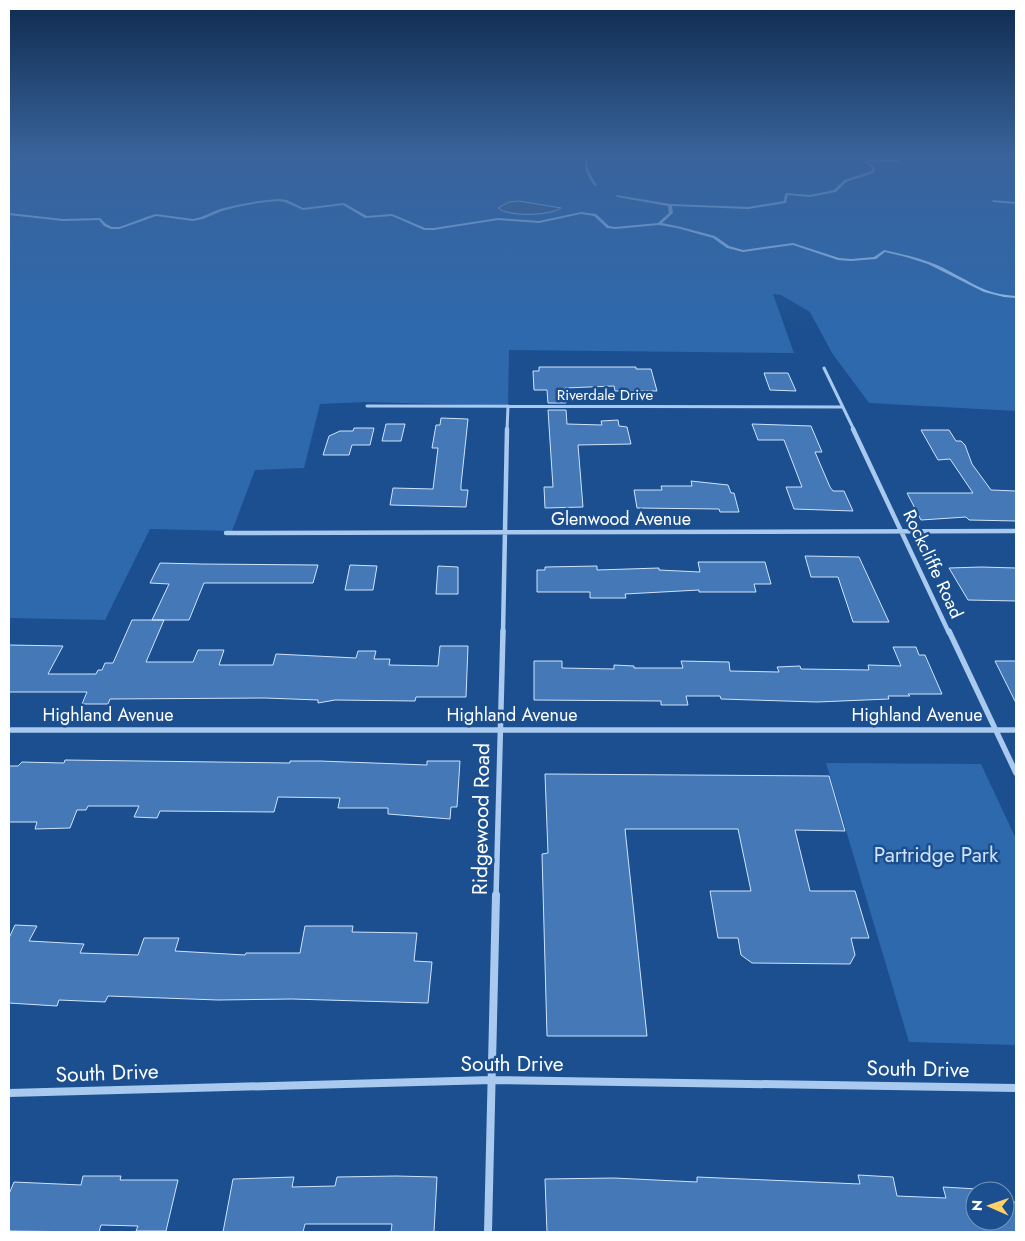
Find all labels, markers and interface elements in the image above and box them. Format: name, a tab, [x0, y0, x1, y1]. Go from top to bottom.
street label: Riverdale Drive	[557, 384, 653, 406]
street label: Rockcliffe Road	[896, 505, 970, 623]
street label: Glenwood Avenue	[551, 506, 691, 532]
street label: Highland Avenue	[42, 702, 174, 728]
street label: Highland Avenue	[446, 702, 578, 728]
street label: Highland Avenue	[851, 702, 983, 728]
street label: Ridgewood Road	[465, 743, 497, 895]
park label: Partridge Park	[874, 840, 999, 870]
street label: South Drive	[460, 1049, 564, 1079]
street label: South Drive	[866, 1053, 970, 1085]
street label: South Drive	[55, 1056, 159, 1090]
north arrow	[965, 1181, 1015, 1231]
text: N	[967, 1200, 987, 1211]

